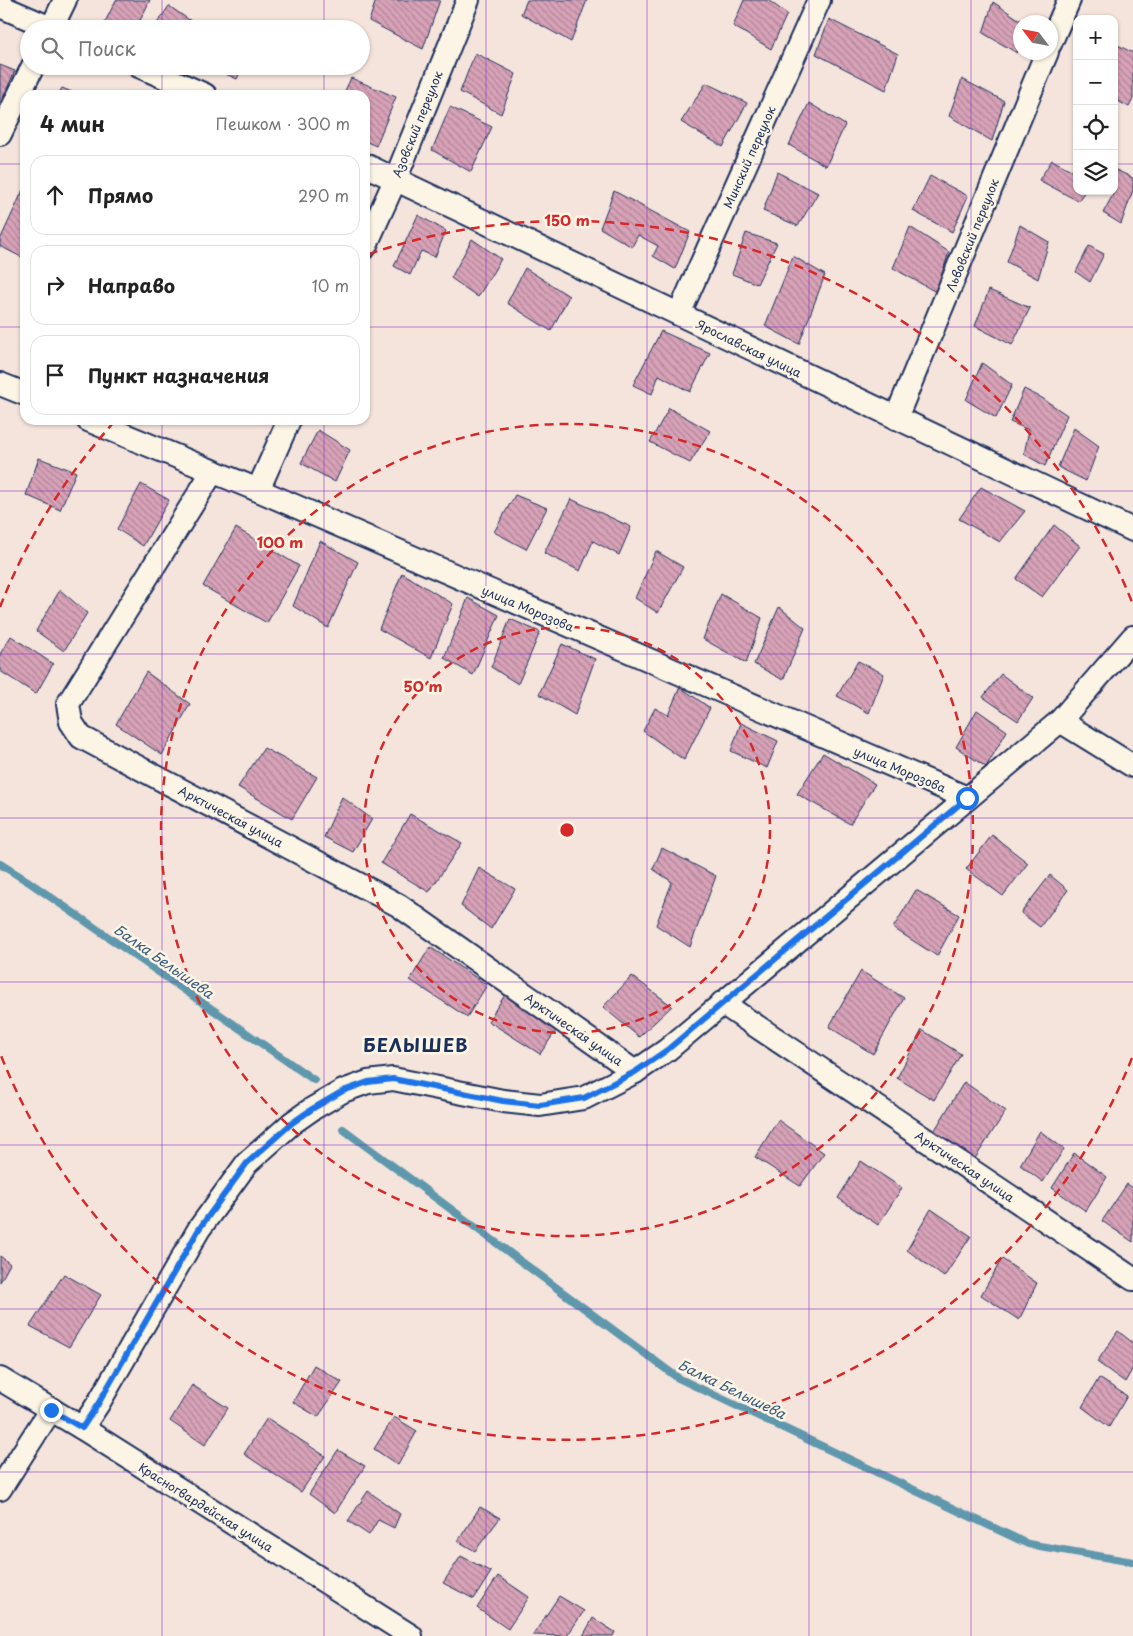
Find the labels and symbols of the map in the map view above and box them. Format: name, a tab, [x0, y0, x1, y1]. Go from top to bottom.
north arrow	[1013, 15, 1058, 60]
street label: Азовский переулок	[387, 67, 447, 180]
street label: Минский переулок	[718, 102, 780, 211]
street label: Львовский переулок	[941, 175, 1003, 294]
text: 150 m	[544, 208, 590, 231]
street label: Ярославская улица	[692, 314, 805, 382]
text: 100 m	[257, 530, 303, 553]
street label: улица Морозова	[479, 581, 577, 636]
text: 50 m	[404, 674, 442, 697]
street label: улица Морозова	[851, 742, 949, 797]
street label: Арктическая улица	[175, 781, 287, 851]
route start	[956, 787, 979, 810]
centre of rings	[558, 821, 576, 839]
water label: Балка Белышева	[110, 919, 219, 1004]
street label: Арктическая улица	[521, 988, 627, 1070]
district label: БЕЛЫШЕВ	[363, 1031, 469, 1058]
street label: Арктическая улица	[912, 1126, 1019, 1206]
water label: Балка Белышева	[675, 1354, 790, 1425]
route end	[40, 1399, 63, 1422]
street label: Красногвардейская улица	[135, 1458, 277, 1556]

